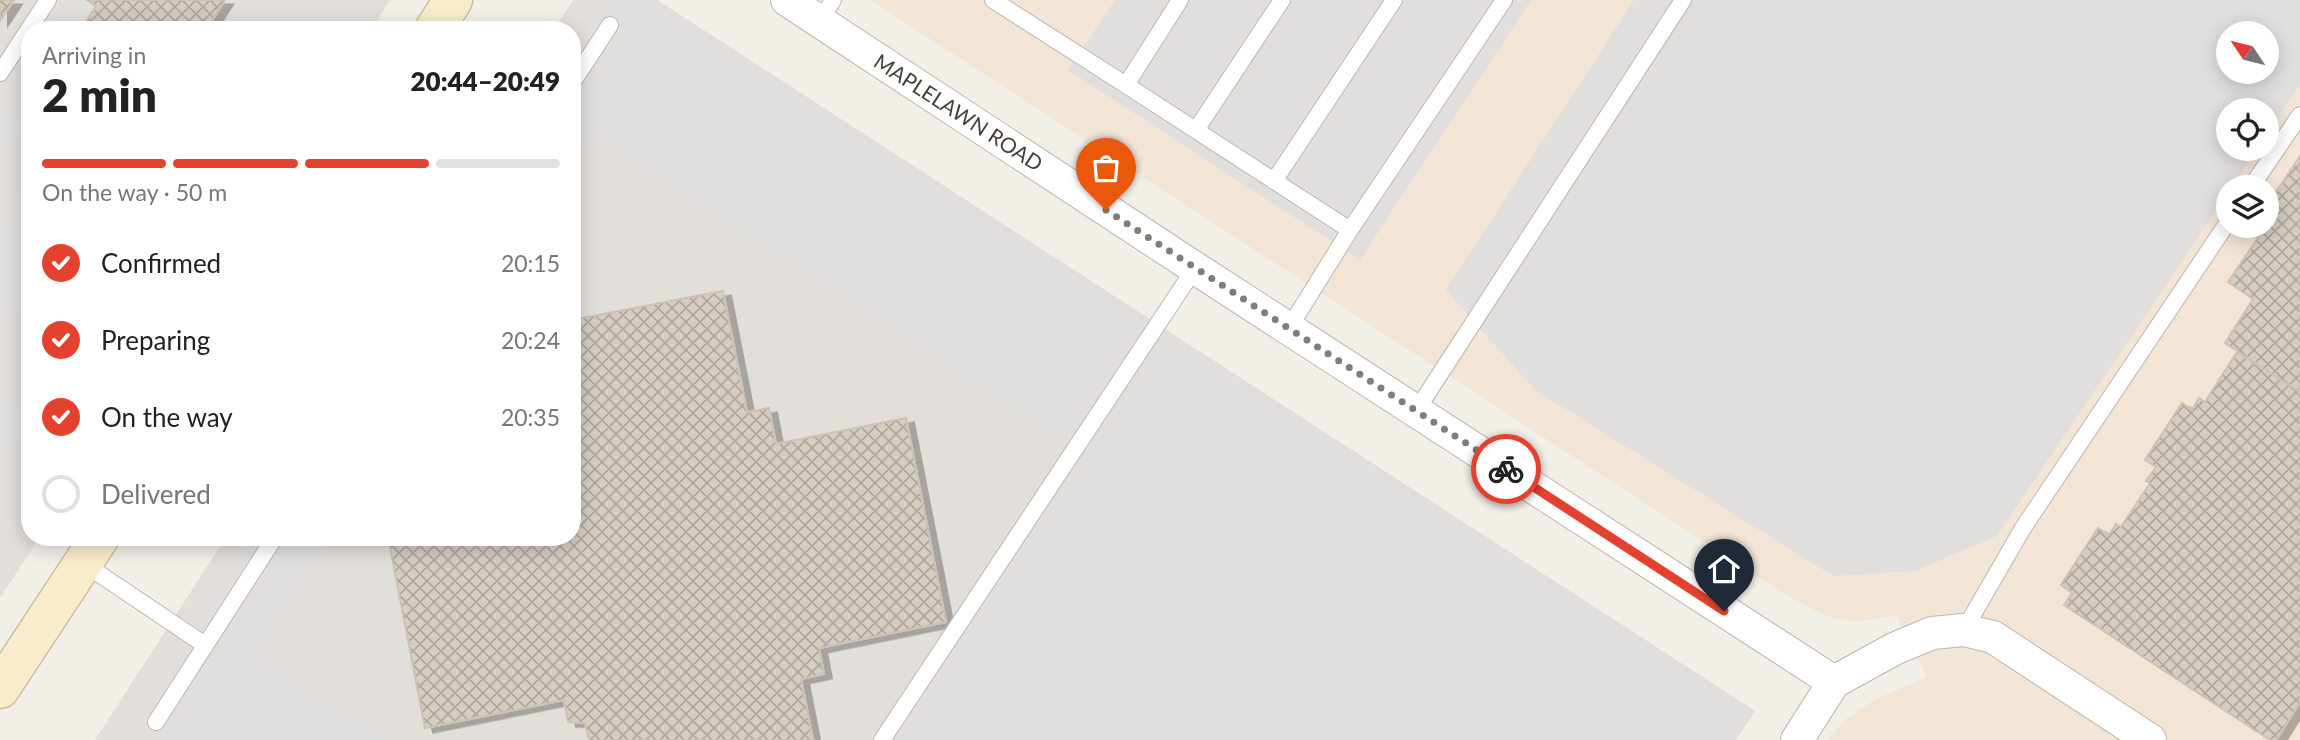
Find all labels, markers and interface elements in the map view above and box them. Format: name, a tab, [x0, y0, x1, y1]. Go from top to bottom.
north arrow	[2216, 21, 2278, 84]
map controls	[2216, 21, 2279, 238]
text: Arriving in	[42, 41, 146, 69]
street label: MAPLELAWN ROAD	[870, 48, 1048, 176]
text: 20:44–20:49	[410, 65, 560, 97]
text: 2 min	[42, 67, 157, 122]
button: locate	[2216, 98, 2279, 161]
pin	[1076, 138, 1136, 210]
icon: bag	[1087, 149, 1125, 187]
button: layers	[2216, 175, 2279, 238]
text: On the way · 50 m	[42, 178, 227, 206]
icon: check	[42, 244, 80, 282]
text: Confirmed	[101, 247, 221, 279]
text: 20:15	[501, 249, 560, 277]
icon: check	[42, 321, 80, 359]
text: Preparing	[101, 324, 210, 356]
text: 20:24	[501, 326, 560, 354]
icon: check	[42, 398, 80, 436]
text: On the way	[101, 401, 233, 433]
text: 20:35	[501, 403, 560, 431]
courier	[1471, 434, 1541, 504]
icon: bike	[1487, 450, 1525, 488]
text: Delivered	[101, 478, 211, 510]
pin	[1694, 539, 1754, 611]
icon: home	[1705, 550, 1743, 588]

